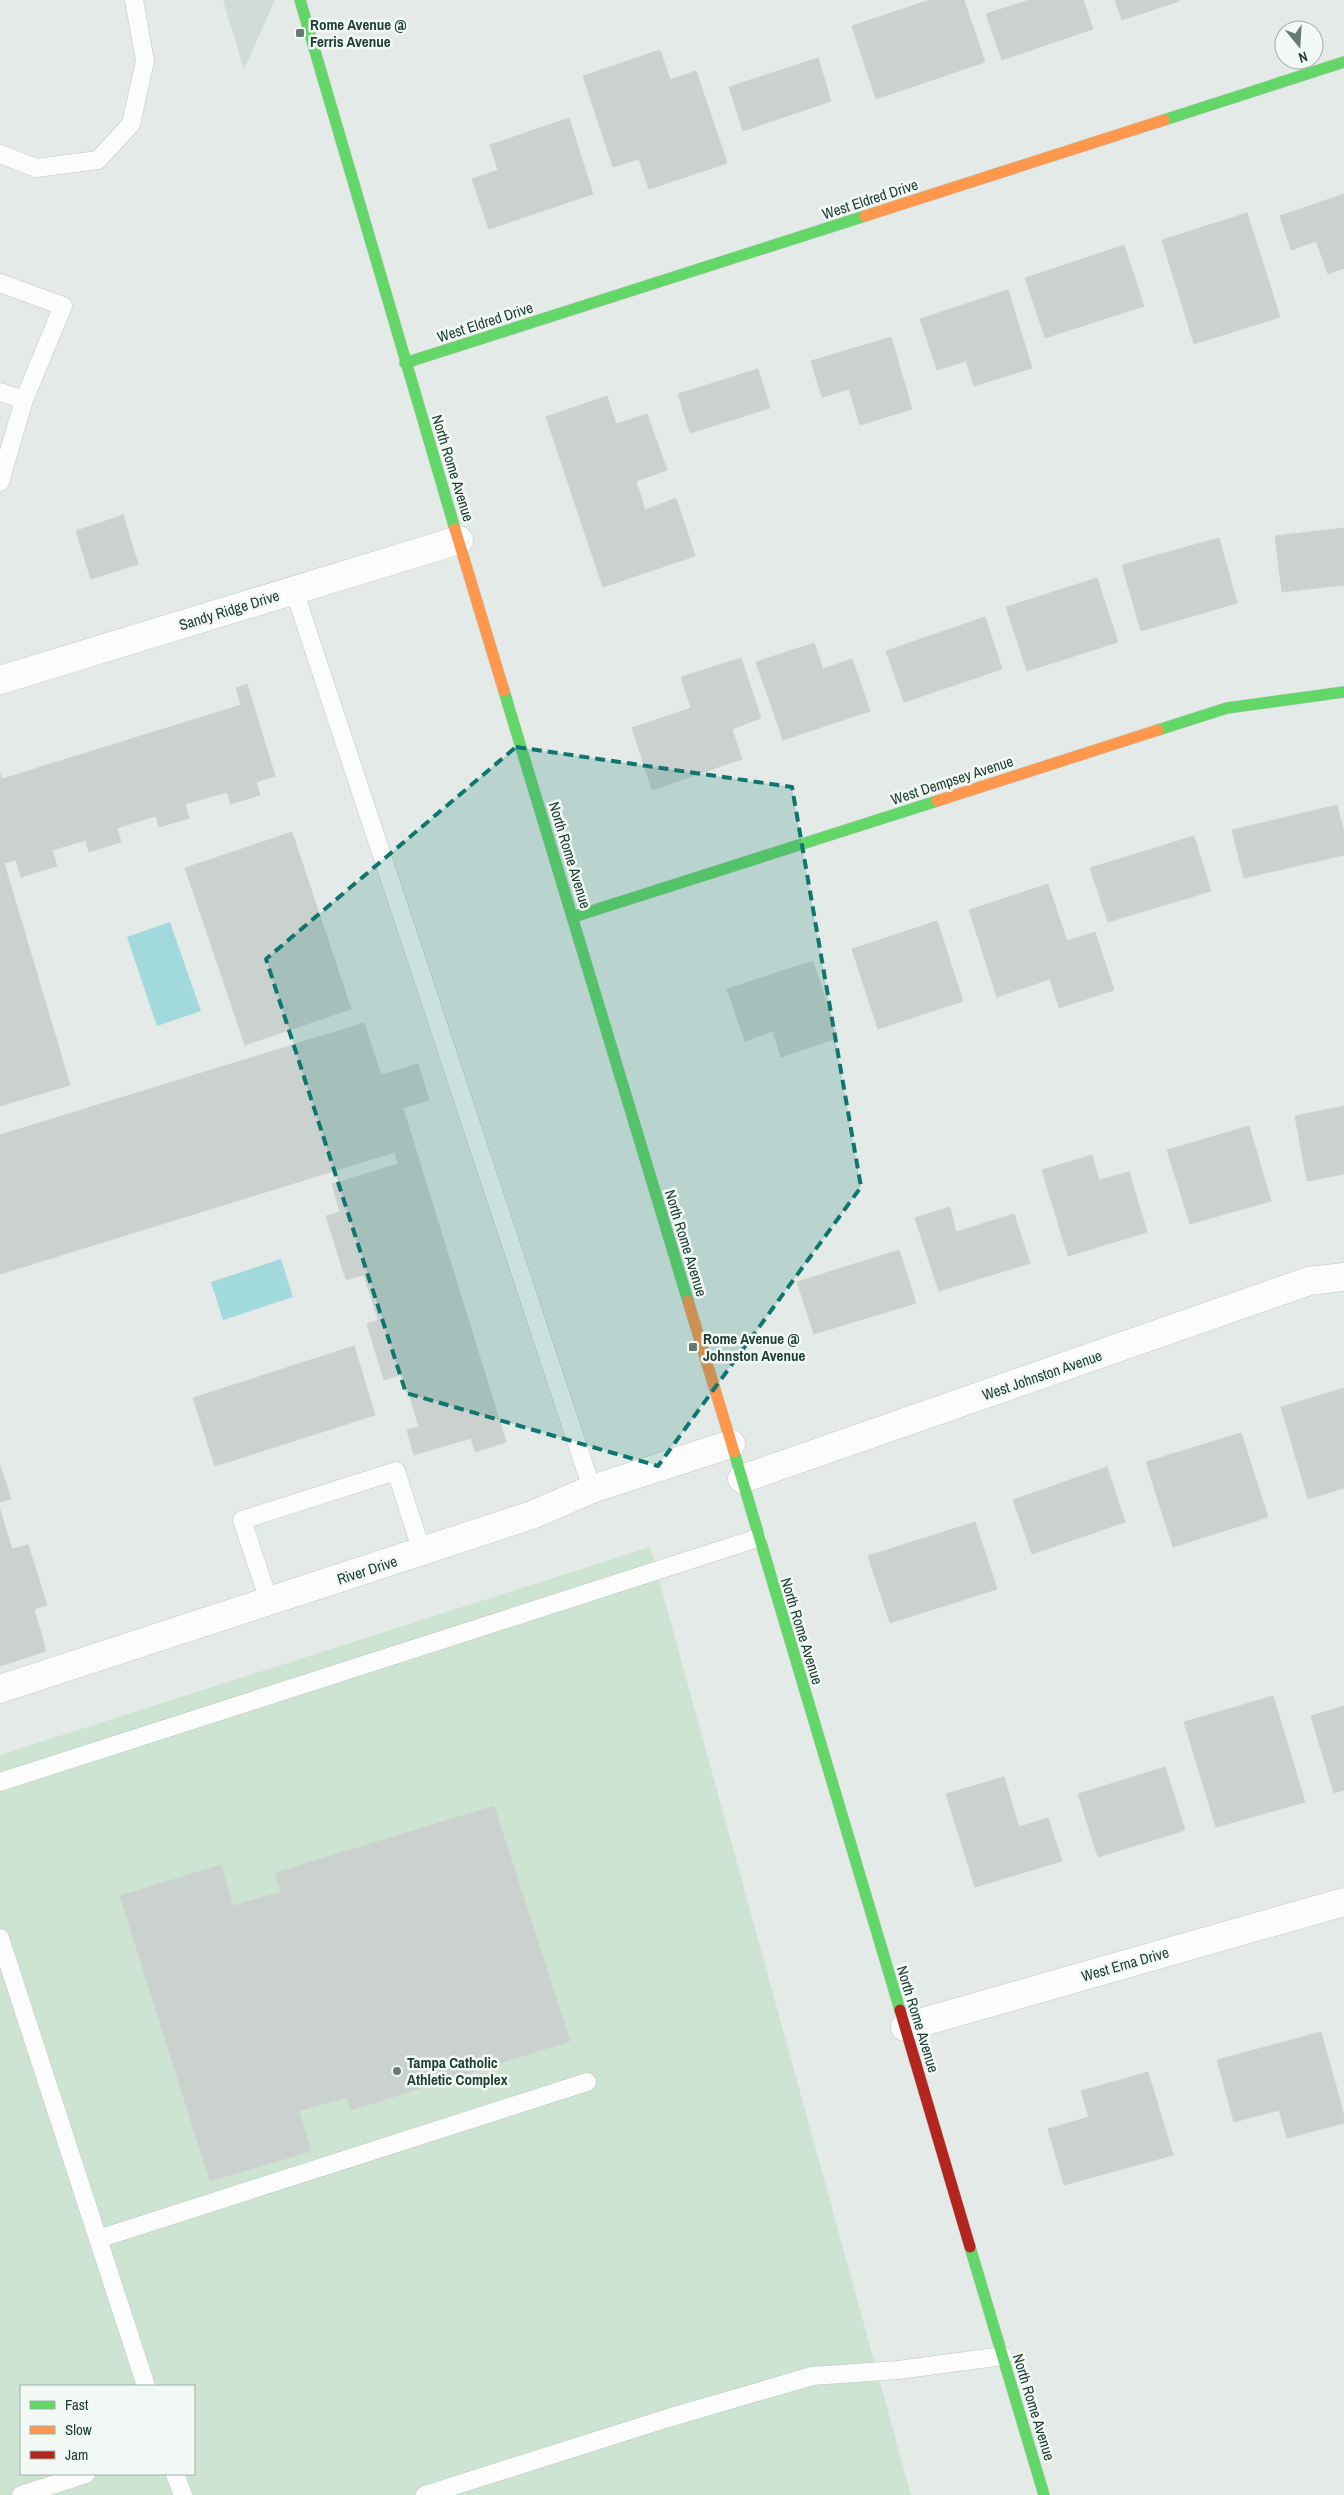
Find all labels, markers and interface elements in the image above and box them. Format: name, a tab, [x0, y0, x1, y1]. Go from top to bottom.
place label: Rome Avenue @ Ferris Avenue	[310, 14, 407, 52]
north arrow	[1274, 20, 1324, 70]
marker: Rome Avenue @ Ferris Avenue	[294, 27, 306, 39]
text: N	[1296, 48, 1310, 67]
street label: West Eldred Drive	[819, 174, 921, 224]
street label: West Eldred Drive	[434, 297, 536, 347]
street label: North Rome Avenue	[427, 412, 479, 524]
street label: Sandy Ridge Drive	[176, 585, 282, 635]
street label: West Dempsey Avenue	[888, 750, 1016, 810]
street label: North Rome Avenue	[544, 799, 596, 911]
street label: North Rome Avenue	[660, 1187, 712, 1299]
place label: Rome Avenue @ Johnston Avenue	[703, 1328, 805, 1366]
marker: Rome Avenue @ Johnston Avenue	[687, 1341, 699, 1353]
street label: West Johnston Avenue	[979, 1345, 1105, 1405]
street label: River Drive	[334, 1550, 400, 1590]
street label: North Rome Avenue	[776, 1575, 828, 1687]
street label: West Erna Drive	[1079, 1941, 1171, 1986]
street label: North Rome Avenue	[892, 1963, 944, 2075]
place label: Tampa Catholic Athletic Complex	[407, 2052, 508, 2090]
marker: Tampa Catholic Athletic Complex	[391, 2065, 403, 2077]
street label: North Rome Avenue	[1008, 2351, 1060, 2463]
legend	[20, 2385, 195, 2475]
text: Fast	[65, 2394, 89, 2415]
text: Slow	[65, 2419, 92, 2440]
text: Jam	[65, 2444, 88, 2465]

